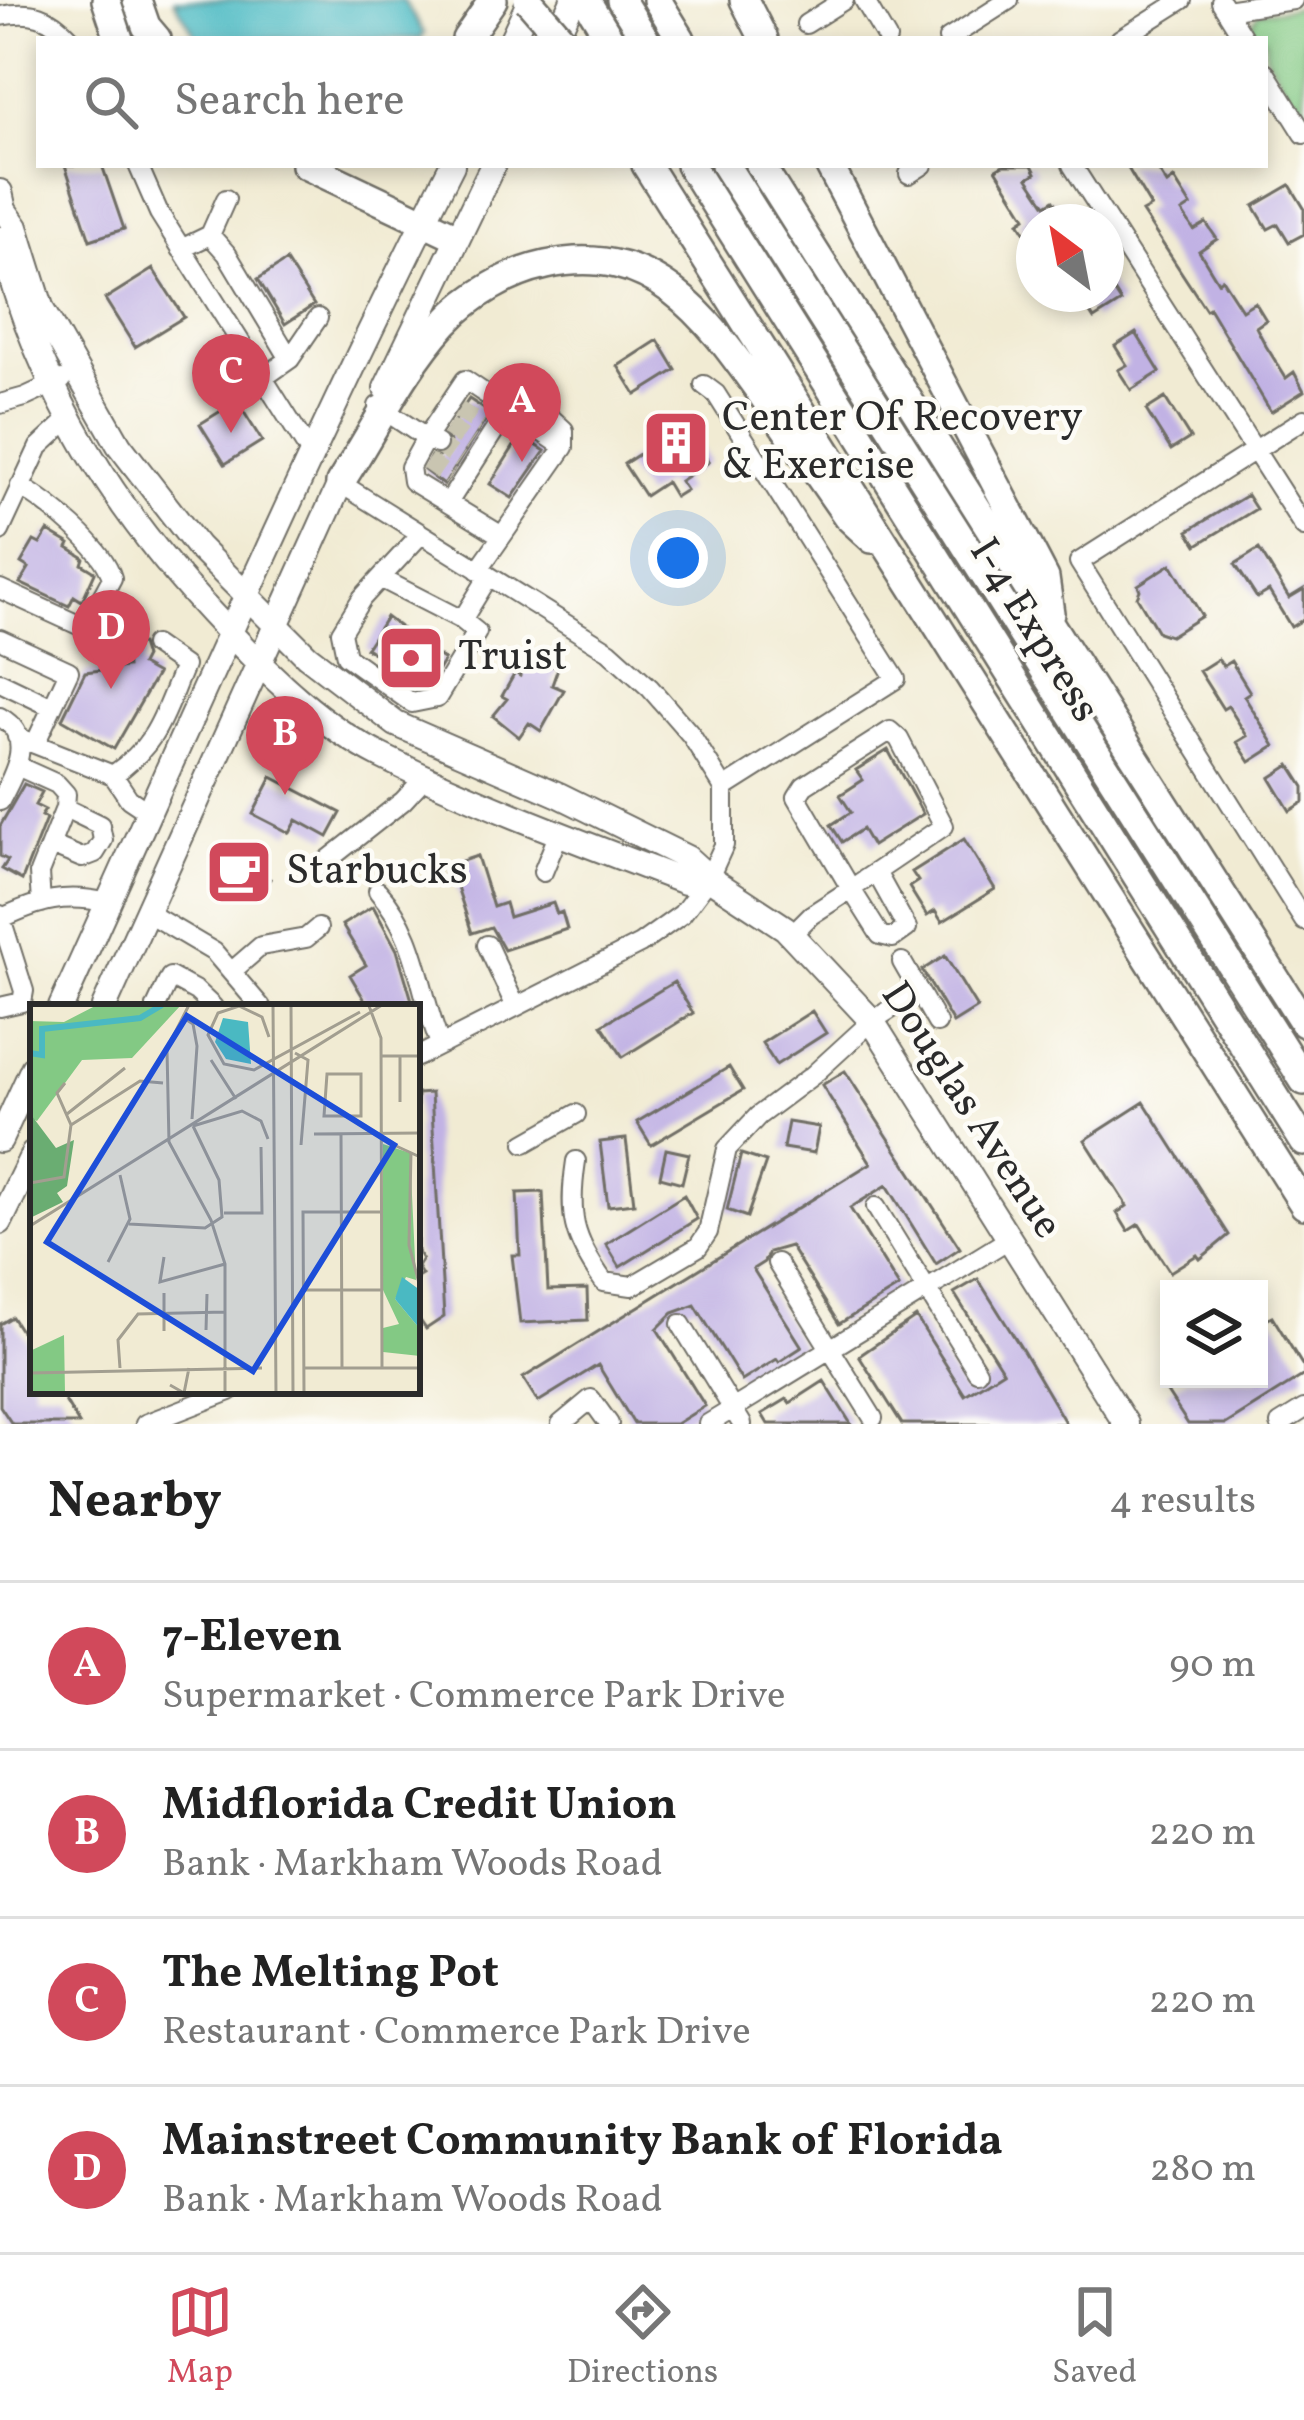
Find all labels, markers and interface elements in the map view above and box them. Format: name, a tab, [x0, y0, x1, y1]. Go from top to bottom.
search box	[36, 36, 1268, 168]
icon: search	[78, 69, 144, 135]
text: Search here	[174, 71, 405, 134]
north arrow	[1016, 204, 1124, 312]
pin: C	[192, 334, 270, 433]
pin: A	[483, 363, 561, 462]
place label: Center Of Recovery & Exercise	[722, 390, 1083, 497]
building icon: Center Of Recovery & Exercise	[641, 408, 711, 478]
street label: I-4 Express	[953, 527, 1113, 735]
your location	[648, 528, 708, 588]
pin: D	[72, 590, 150, 689]
bank icon: Truist	[376, 623, 446, 693]
place label: Truist	[458, 629, 568, 688]
pin: B	[246, 696, 324, 795]
cafe icon: Starbucks	[204, 837, 274, 907]
place label: Starbucks	[286, 843, 468, 902]
street label: Douglas Avenue	[865, 971, 1075, 1251]
inset map	[30, 1004, 420, 1394]
map controls	[1160, 1280, 1268, 1388]
button: layers	[1160, 1280, 1268, 1388]
text: Nearby	[48, 1467, 222, 1538]
text: 4 results	[1109, 1475, 1256, 1529]
text: 7-Eleven	[162, 1607, 342, 1670]
text: A	[73, 1639, 101, 1693]
text: 90 m	[1169, 1639, 1256, 1693]
text: Supermarket · Commerce Park Drive	[162, 1670, 786, 1724]
text: Midflorida Credit Union	[162, 1775, 677, 1838]
text: B	[74, 1807, 100, 1861]
text: 220 m	[1149, 1807, 1256, 1861]
text: Bank · Markham Woods Road	[162, 1838, 663, 1892]
text: The Melting Pot	[162, 1943, 499, 2006]
text: C	[74, 1975, 100, 2029]
text: 220 m	[1149, 1975, 1256, 2029]
text: Restaurant · Commerce Park Drive	[162, 2006, 751, 2060]
text: Mainstreet Community Bank of Florida	[162, 2111, 1003, 2174]
text: D	[73, 2143, 101, 2197]
text: 280 m	[1149, 2143, 1256, 2197]
text: Bank · Markham Woods Road	[162, 2174, 663, 2228]
tab: Map	[167, 2279, 233, 2397]
tab: Directions	[567, 2279, 718, 2397]
tab: Saved	[1052, 2279, 1137, 2397]

